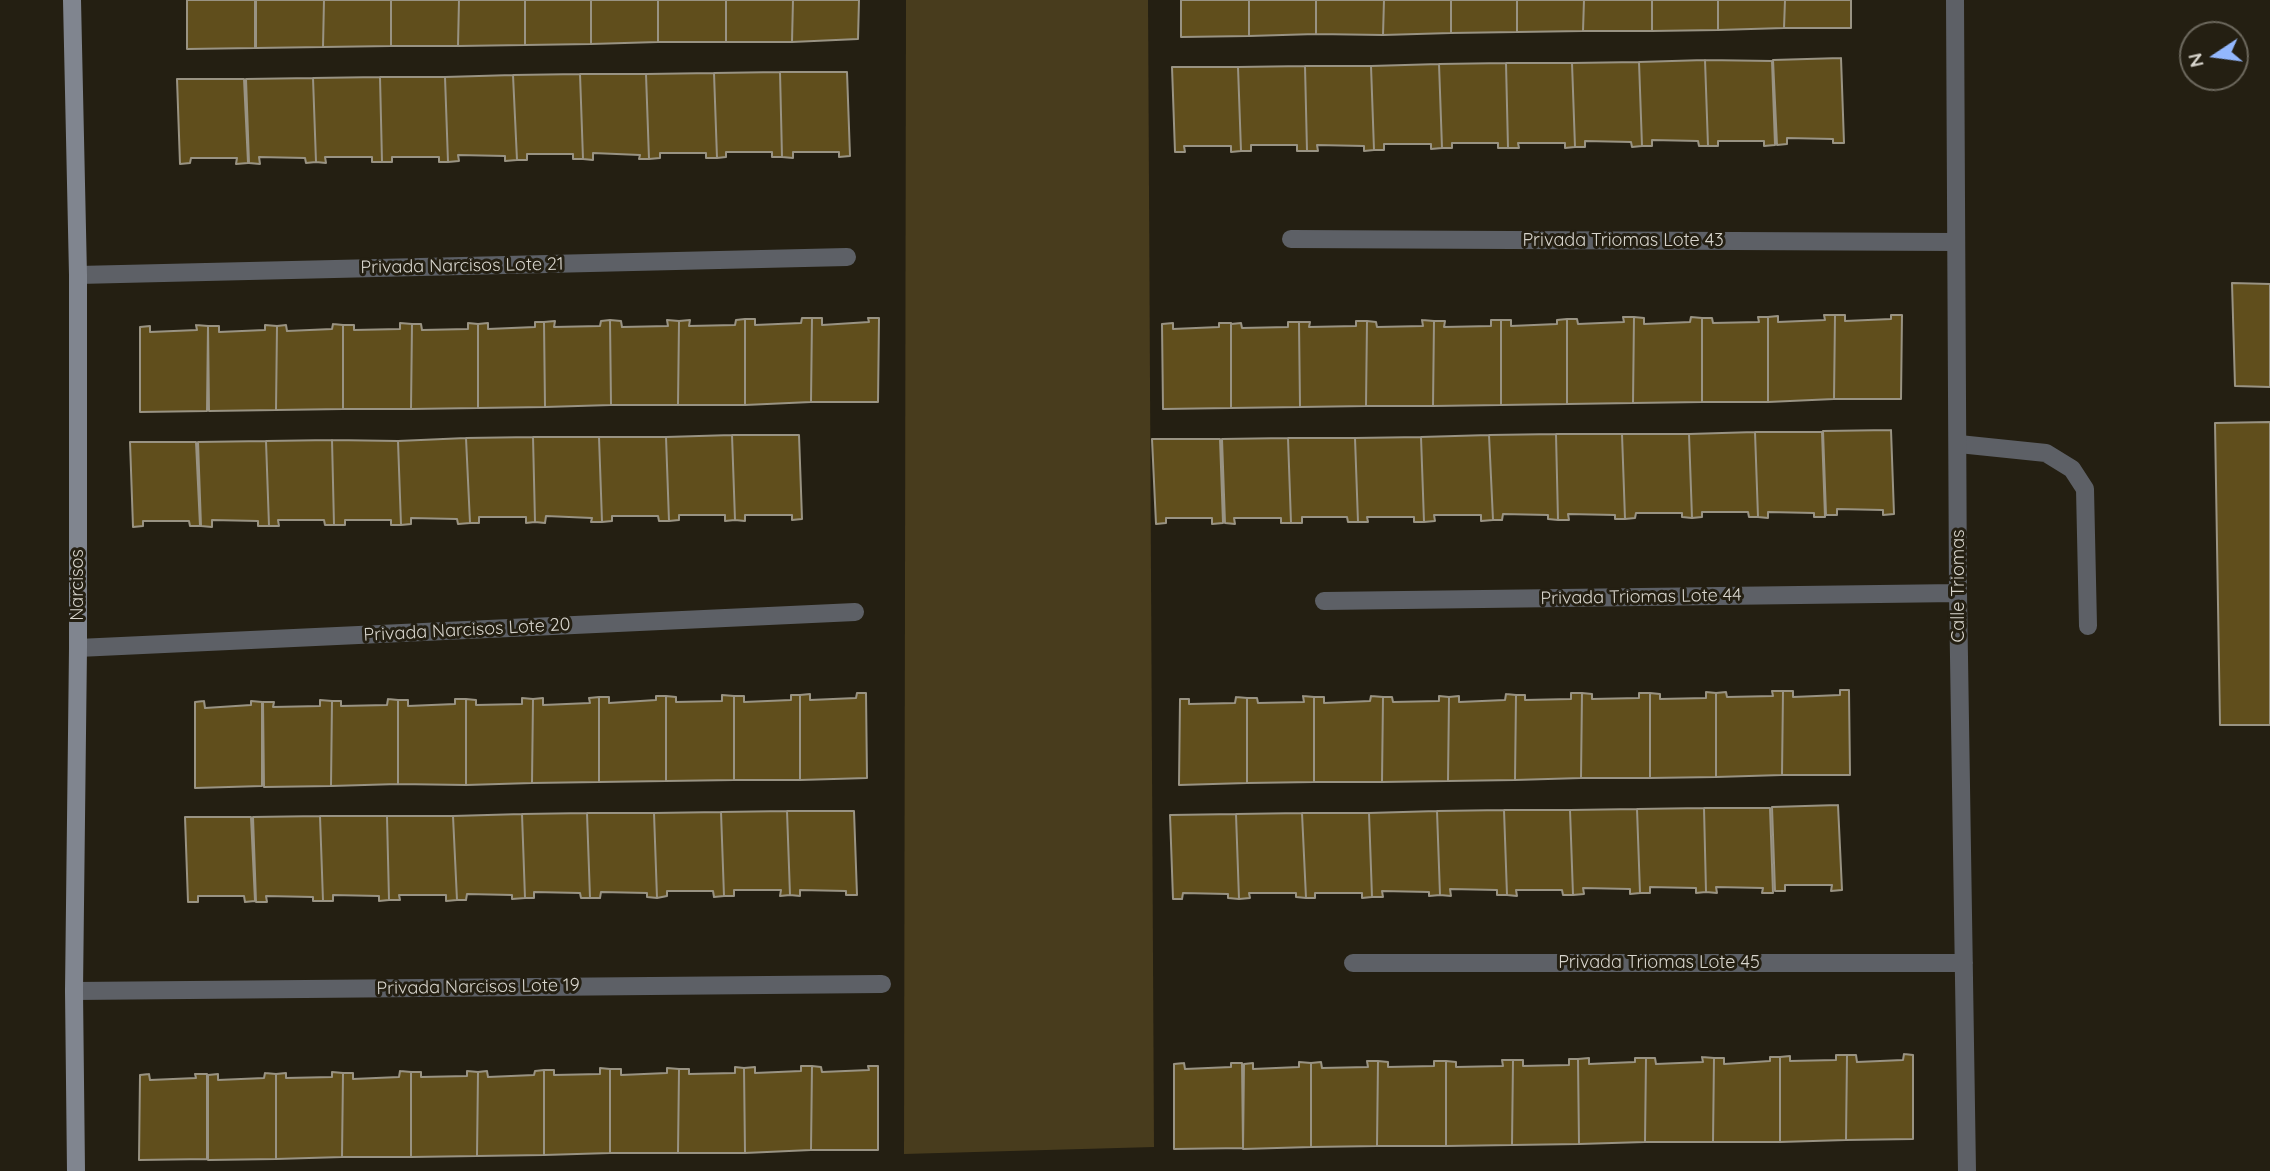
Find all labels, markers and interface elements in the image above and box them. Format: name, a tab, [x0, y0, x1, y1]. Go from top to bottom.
north arrow	[2179, 21, 2249, 91]
text: N	[2182, 51, 2209, 70]
street label: Privada Triomas Lote 43	[1522, 230, 1724, 252]
street label: Privada Narcisos Lote 21	[360, 253, 564, 279]
street label: Calle Triomas	[1948, 529, 1970, 643]
street label: Narcisos	[67, 549, 89, 621]
street label: Privada Triomas Lote 44	[1540, 584, 1742, 610]
street label: Privada Narcisos Lote 20	[363, 614, 571, 646]
street label: Privada Triomas Lote 45	[1558, 952, 1760, 974]
street label: Privada Narcisos Lote 19	[376, 974, 580, 1000]

